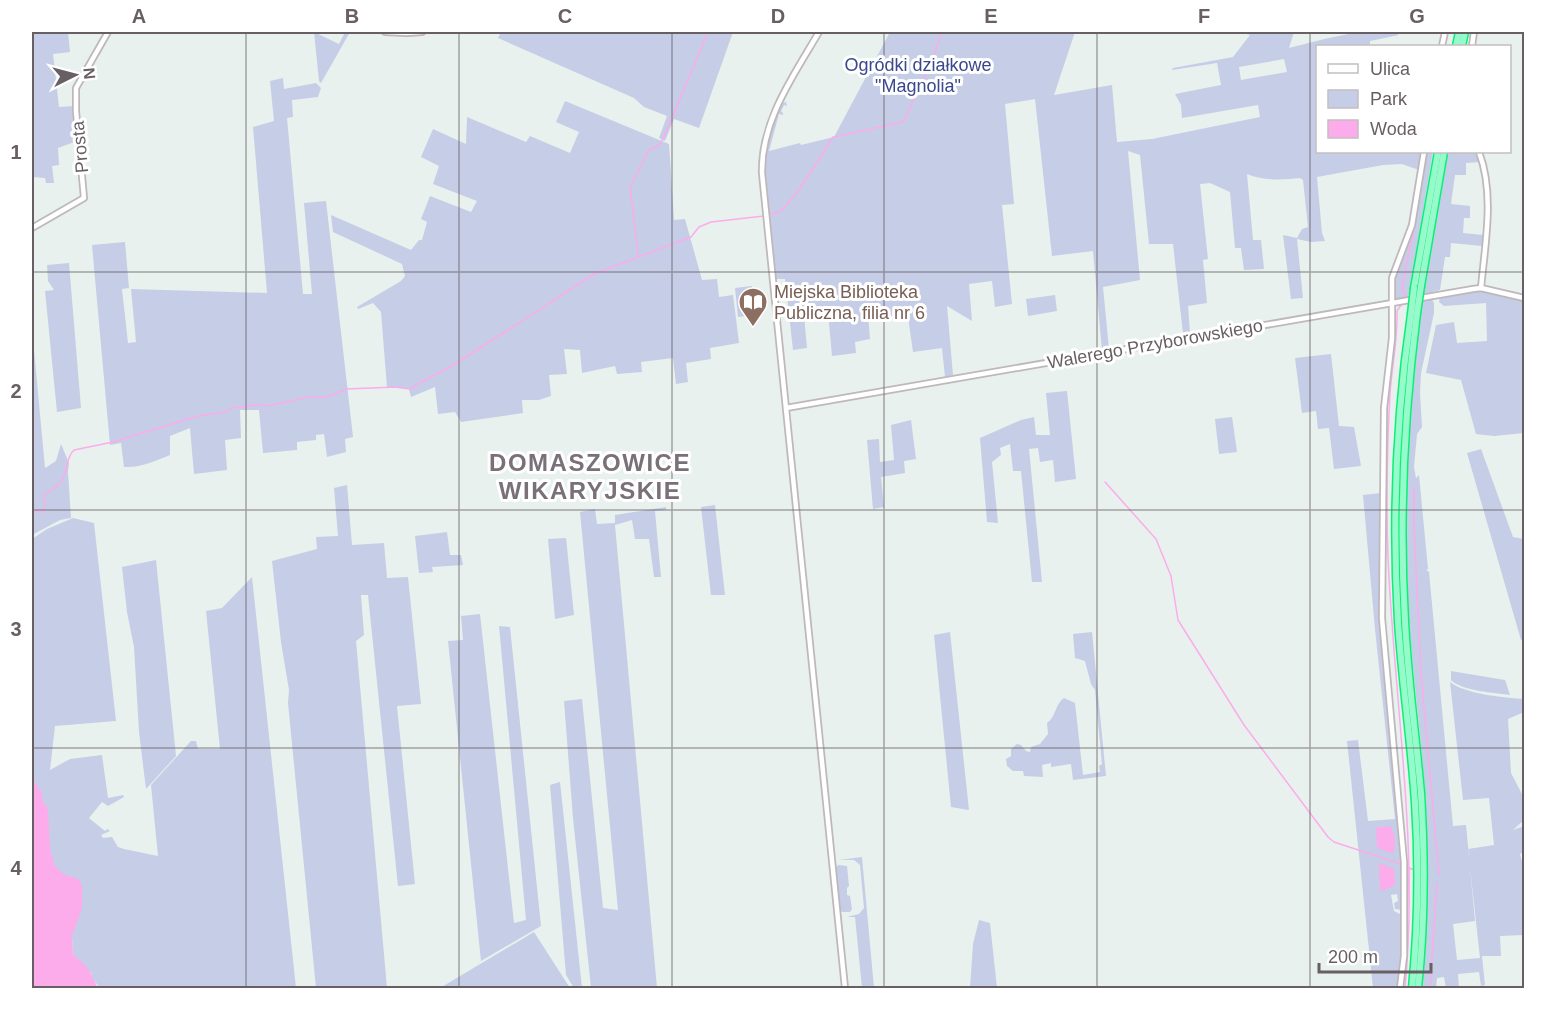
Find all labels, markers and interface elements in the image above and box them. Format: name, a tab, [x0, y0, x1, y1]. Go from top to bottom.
text: A	[132, 5, 146, 27]
text: B	[345, 5, 359, 27]
text: C	[558, 5, 572, 27]
text: D	[771, 5, 785, 27]
text: E	[984, 5, 998, 27]
text: F	[1198, 5, 1210, 27]
text: G	[1409, 5, 1425, 27]
north arrow	[45, 45, 105, 105]
legend	[1316, 45, 1511, 153]
park label: Ogródki działkowe "Magnolia"	[844, 55, 992, 96]
text: Ulica	[1370, 59, 1411, 79]
text: N	[80, 67, 98, 80]
text: Park	[1370, 89, 1408, 109]
street label: Prosta	[68, 119, 92, 174]
text: Woda	[1370, 119, 1418, 139]
text: 1	[10, 141, 22, 163]
place label: Miejska Biblioteka Publiczna, filia nr 6	[774, 282, 925, 323]
library icon: Miejska Biblioteka Publiczna, filia nr 6	[737, 286, 769, 328]
street label: Walerego Przyborowskiego	[1046, 315, 1264, 373]
text: 2	[10, 380, 22, 402]
district label: DOMASZOWICE WIKARYJSKIE	[489, 449, 691, 504]
text: 3	[10, 618, 22, 640]
text: 4	[10, 857, 22, 879]
scale bar	[1319, 936, 1432, 974]
text: 200 m	[1328, 947, 1378, 967]

